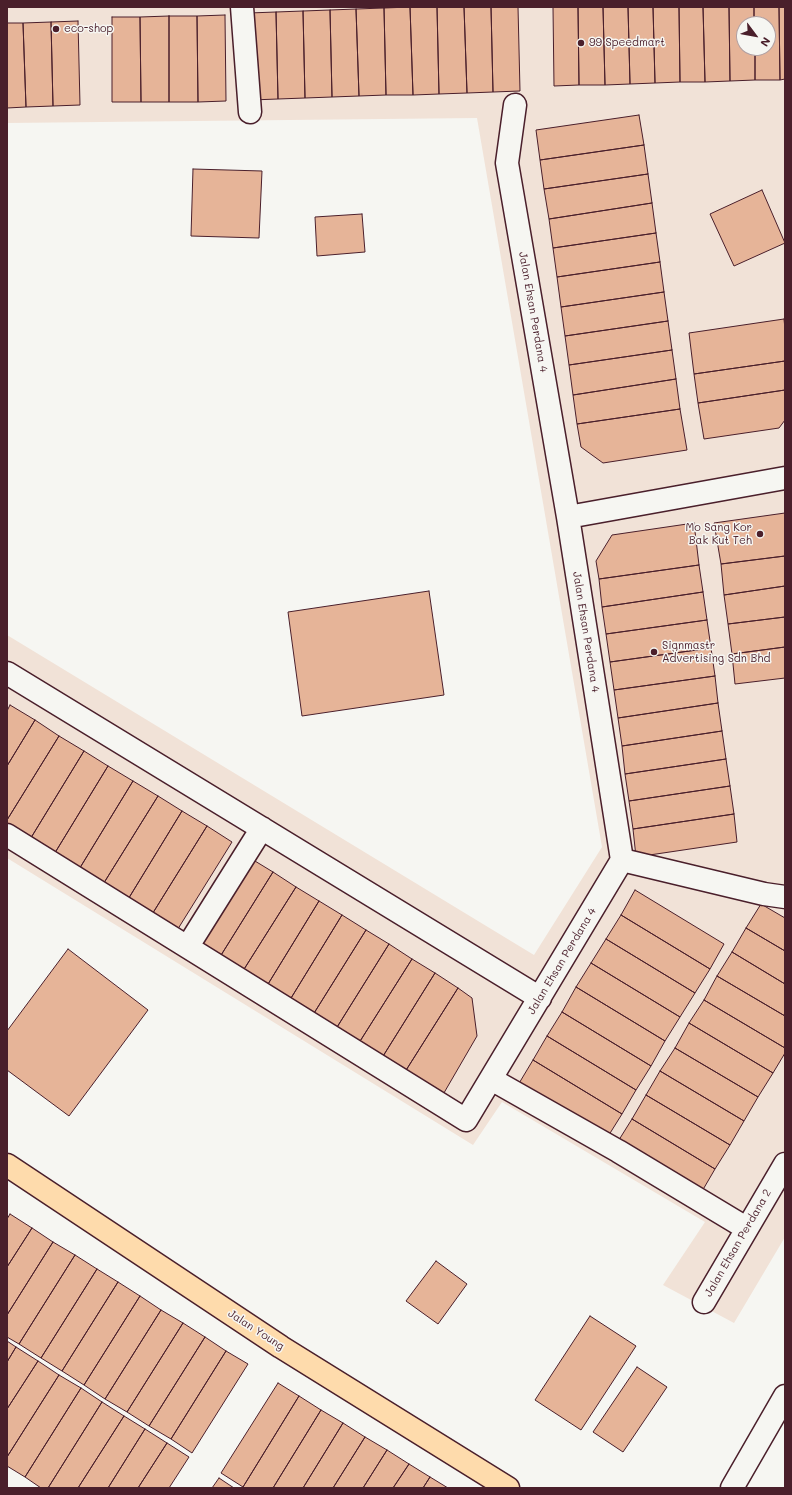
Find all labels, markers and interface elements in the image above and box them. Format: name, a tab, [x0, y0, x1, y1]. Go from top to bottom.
north arrow	[736, 16, 776, 56]
place label: eco-shop	[64, 22, 113, 36]
marker: eco-shop	[51, 24, 61, 34]
text: N	[757, 35, 774, 50]
place label: 99 Speedmart	[589, 36, 665, 50]
marker: 99 Speedmart	[576, 38, 586, 48]
street label: Jalan Ehsan Perdana 4	[516, 251, 550, 373]
place label: Mo Sang Kor Bak Kut Teh	[685, 521, 752, 547]
marker: Mo Sang Kor Bak Kut Teh	[755, 529, 765, 539]
street label: Jalan Ehsan Perdana 4	[570, 571, 602, 693]
place label: Signmastr Advertising Sdn Bhd	[662, 639, 770, 665]
marker: Signmastr Advertising Sdn Bhd	[649, 647, 659, 657]
street label: Jalan Ehsan Perdana 4	[525, 905, 599, 1017]
street label: Jalan Ehsan Perdana 2	[702, 1187, 774, 1299]
street label: Jalan Young	[225, 1307, 287, 1353]

